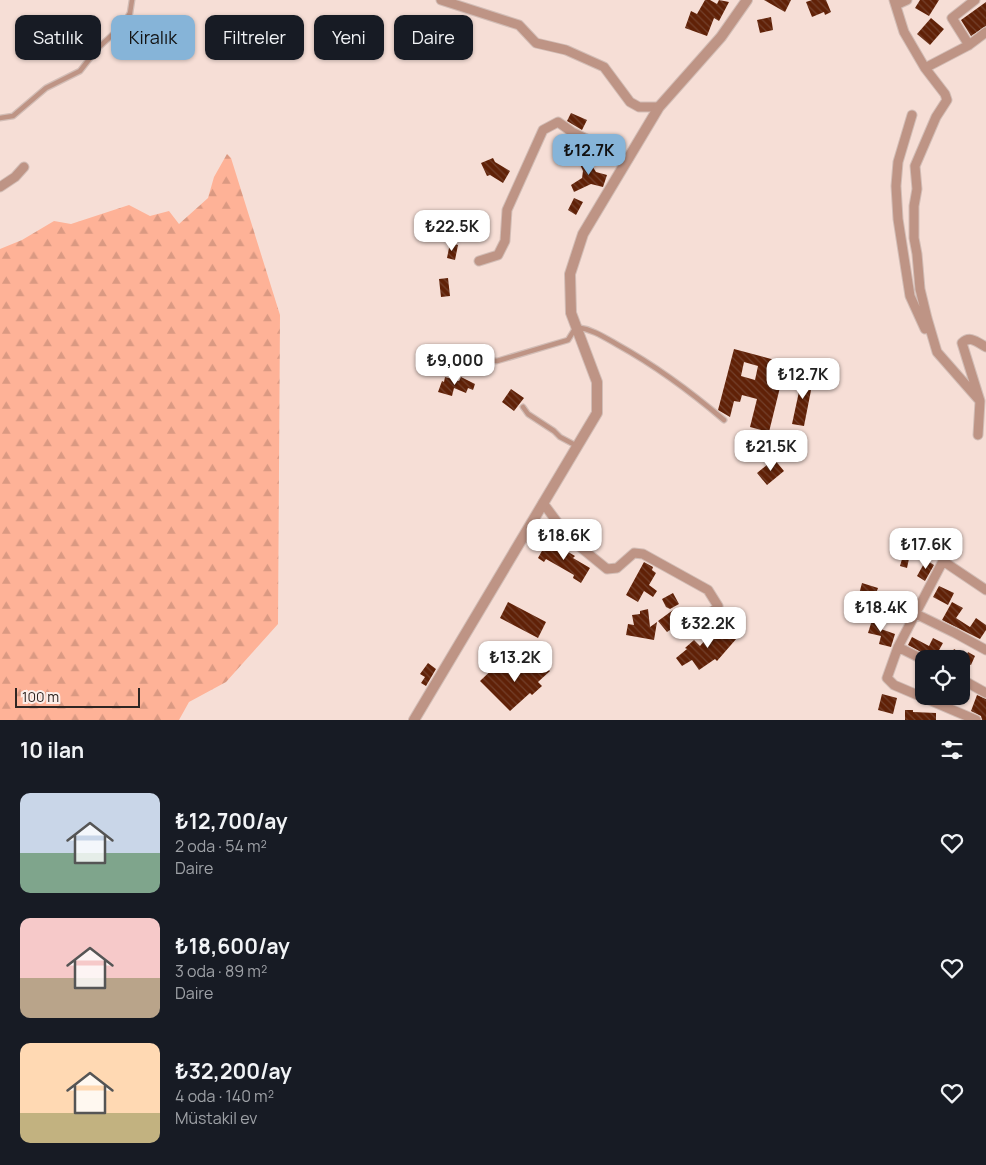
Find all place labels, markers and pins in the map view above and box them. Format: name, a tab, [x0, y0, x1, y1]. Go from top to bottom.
pin: ₺12.7K	[548, 134, 630, 176]
pin: ₺22.5K	[411, 210, 493, 252]
pin: ₺9,000	[414, 344, 496, 386]
pin: ₺12.7K	[762, 358, 844, 400]
pin: ₺21.5K	[730, 430, 812, 472]
pin: ₺18.6K	[523, 518, 605, 561]
pin: ₺17.6K	[885, 528, 967, 570]
pin: ₺18.4K	[840, 590, 922, 633]
pin: ₺32.2K	[667, 606, 749, 649]
pin: ₺13.2K	[474, 640, 556, 683]

